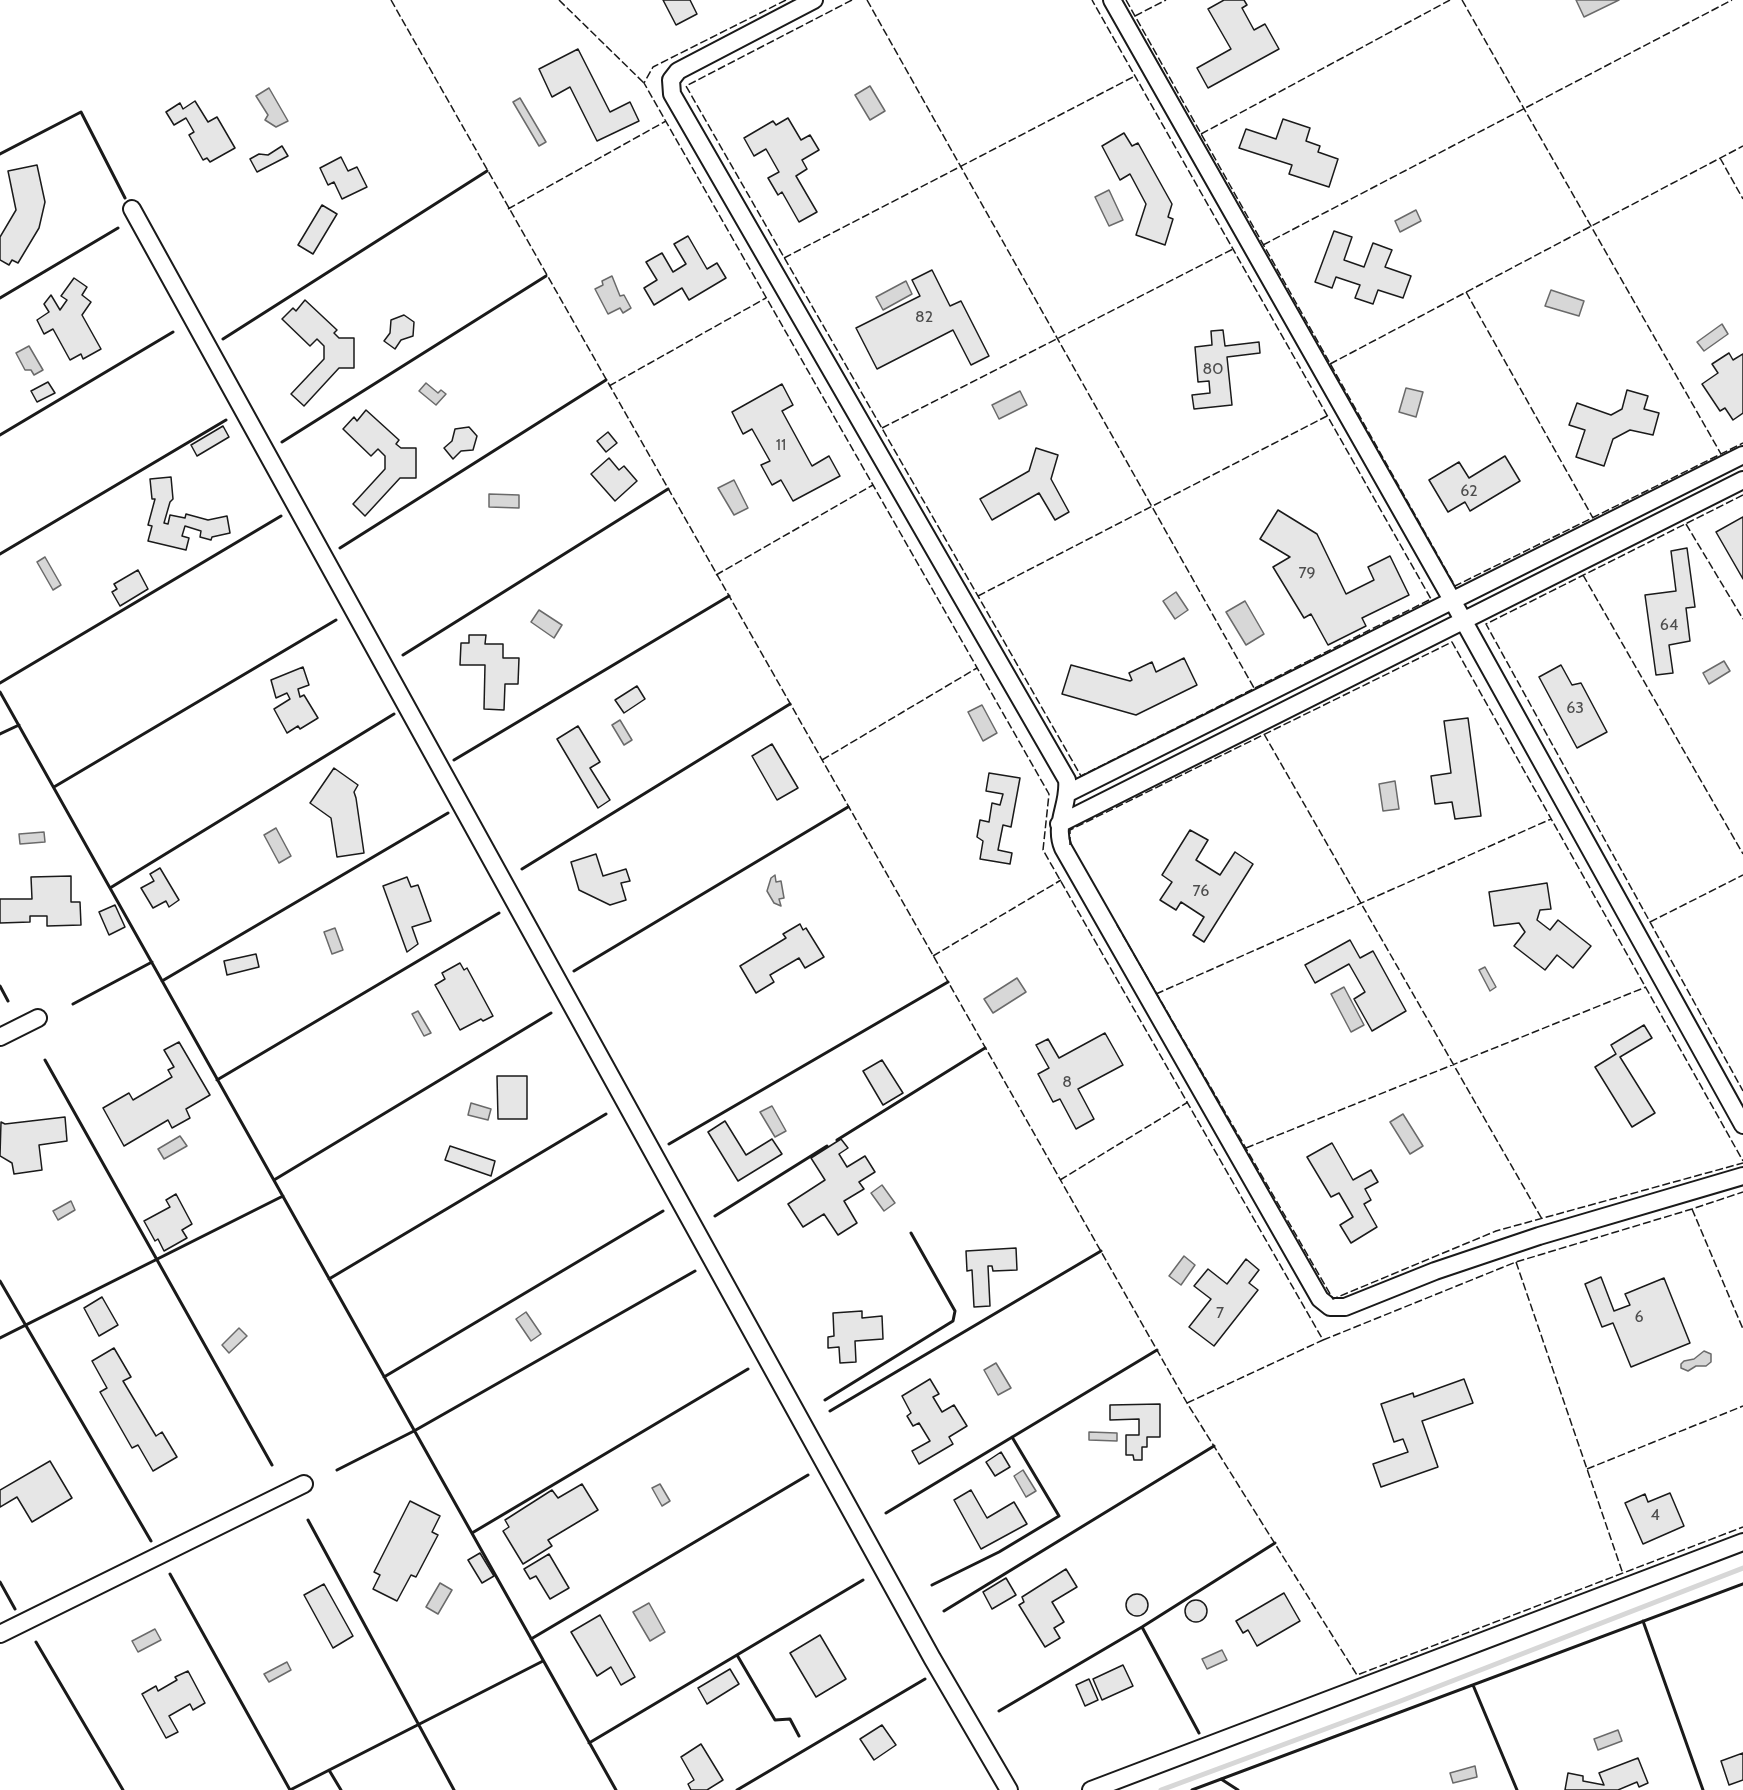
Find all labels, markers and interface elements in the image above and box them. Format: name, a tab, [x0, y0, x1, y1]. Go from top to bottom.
house number: 82	[915, 307, 933, 327]
house number: 80	[1203, 359, 1223, 379]
house number: 11	[776, 435, 786, 455]
house number: 62	[1460, 481, 1478, 501]
house number: 79	[1298, 563, 1316, 583]
house number: 64	[1660, 615, 1678, 635]
house number: 63	[1566, 698, 1584, 718]
house number: 76	[1193, 881, 1209, 901]
house number: 8	[1062, 1072, 1072, 1092]
house number: 7	[1216, 1303, 1224, 1323]
house number: 6	[1634, 1307, 1644, 1327]
house number: 4	[1650, 1505, 1660, 1525]

